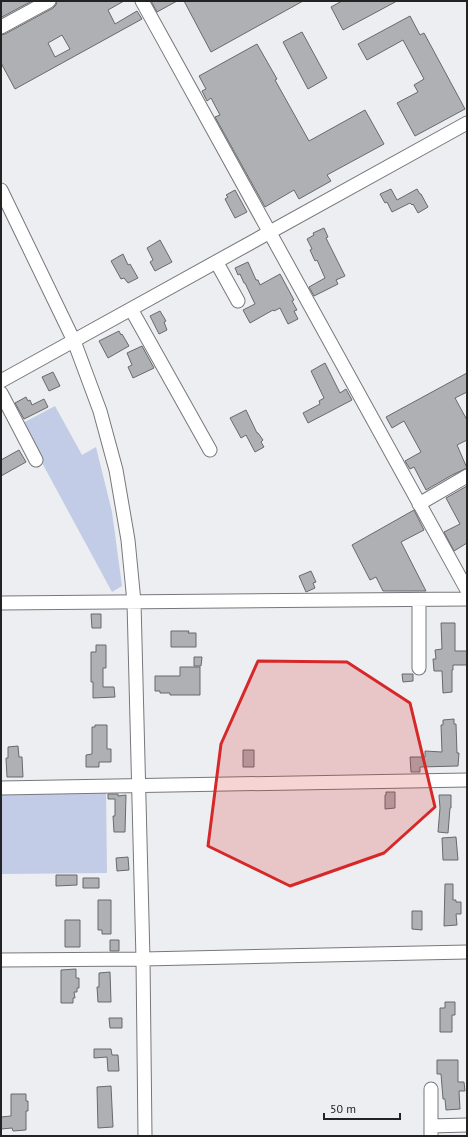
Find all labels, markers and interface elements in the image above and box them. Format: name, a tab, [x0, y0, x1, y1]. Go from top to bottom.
scale bar	[324, 1095, 400, 1121]
text: 50 m	[330, 1101, 356, 1116]

